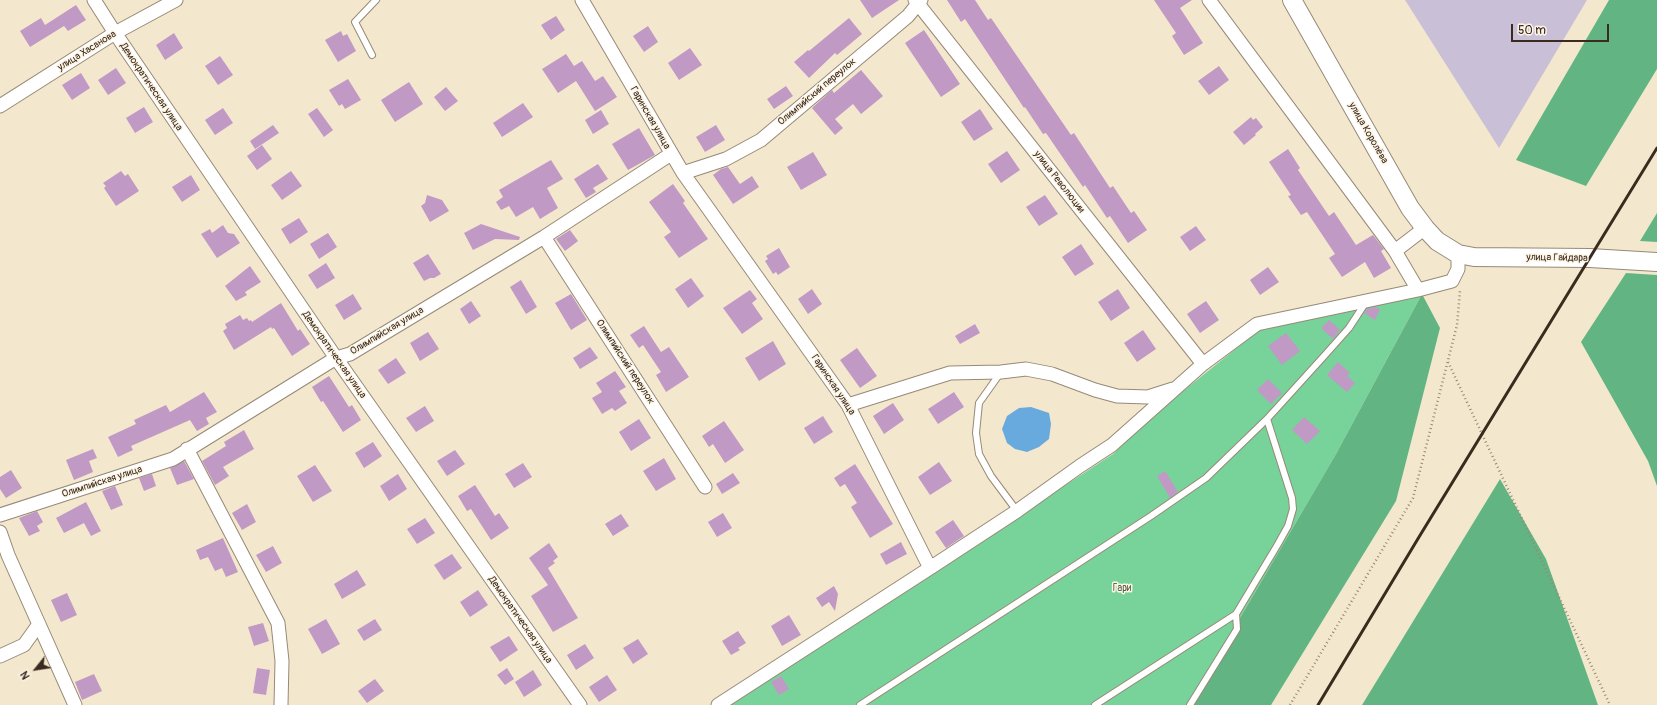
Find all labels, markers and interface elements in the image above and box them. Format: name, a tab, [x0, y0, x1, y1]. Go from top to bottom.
scale bar	[1513, 16, 1611, 42]
text: 50 m	[1518, 23, 1546, 38]
street label: улица Хасанова	[56, 28, 118, 74]
street label: Демократическая улица	[117, 41, 185, 133]
street label: Олимпийский переулок	[775, 56, 859, 128]
street label: Гаринская улица	[627, 85, 673, 151]
street label: улица Королёва	[1346, 100, 1390, 166]
street label: улица Революции	[1031, 149, 1087, 215]
street label: улица Гайдара	[1526, 251, 1588, 265]
street label: Олимпийская улица	[348, 304, 426, 358]
street label: Демократическая улица	[299, 309, 369, 401]
street label: Олимпийский переулок	[593, 317, 657, 407]
street label: Гаринская улица	[808, 353, 858, 417]
street label: Олимпийская улица	[60, 463, 144, 501]
street label: Демократическая улица	[485, 574, 555, 666]
park label: Гари	[1113, 582, 1131, 594]
north arrow	[16, 649, 56, 689]
text: N	[18, 669, 33, 682]

